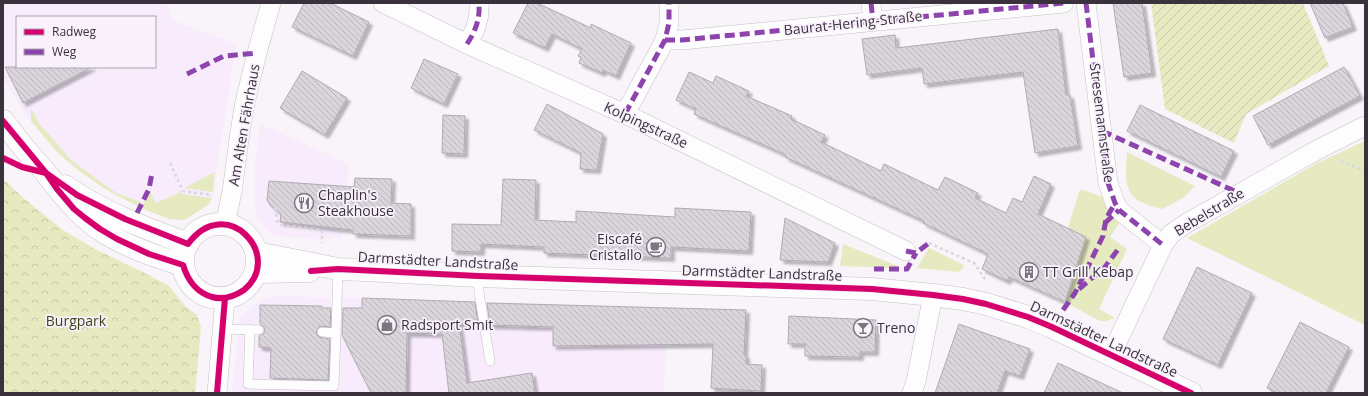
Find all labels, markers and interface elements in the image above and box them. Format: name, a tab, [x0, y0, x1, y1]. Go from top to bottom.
street label: Baurat-Hering-Straße	[783, 6, 923, 39]
legend	[16, 16, 156, 68]
text: Radweg	[52, 23, 96, 40]
text: Weg	[52, 43, 77, 60]
street label: Am Alten Fährhaus	[223, 62, 264, 188]
street label: Stresemannstraße	[1086, 62, 1119, 184]
street label: Kolpingstraße	[601, 97, 691, 152]
street label: Bebelstraße	[1170, 183, 1247, 240]
place label: Chaplin's Steakhouse	[318, 185, 394, 220]
restaurant icon: Chaplin's Steakhouse	[293, 192, 315, 214]
place label: Eiscafé Cristallo	[589, 229, 642, 264]
cafe icon: Eiscafé Cristallo	[645, 236, 667, 258]
street label: Darmstädter Landstraße	[357, 247, 519, 274]
street label: Darmstädter Landstraße	[681, 260, 843, 285]
building icon: TT Grill Kebap	[1018, 261, 1040, 283]
place label: TT Grill Kebap	[1043, 262, 1134, 281]
street label: Darmstädter Landstraße	[1027, 296, 1181, 381]
park label: Burgpark	[46, 311, 107, 330]
shop icon: Radsport Smit	[376, 314, 398, 336]
place label: Radsport Smit	[401, 315, 493, 334]
bar icon: Treno	[852, 317, 874, 339]
place label: Treno	[877, 318, 915, 337]

